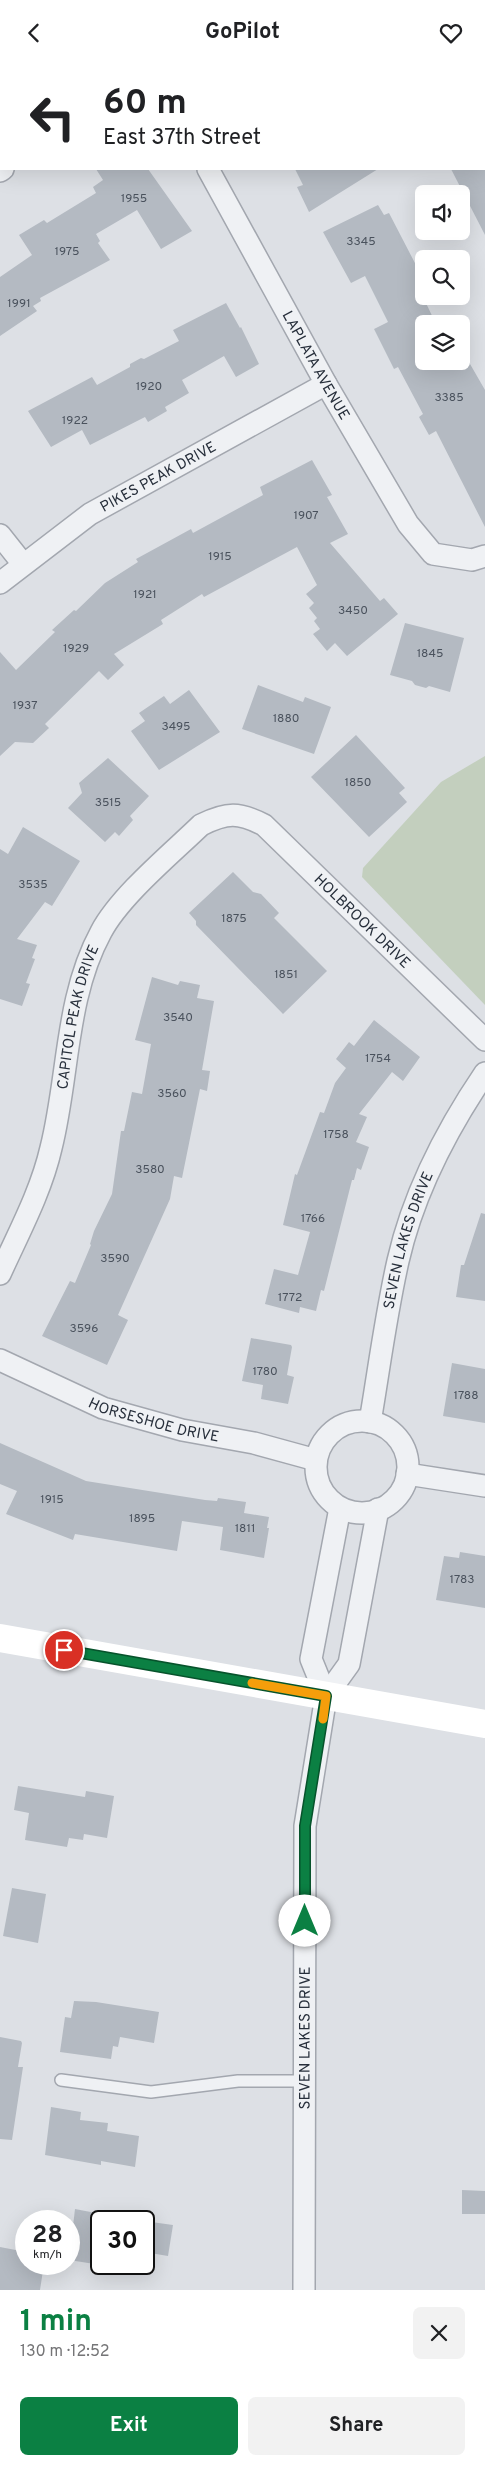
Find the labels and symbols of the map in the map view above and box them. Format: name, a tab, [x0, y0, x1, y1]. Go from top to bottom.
house number: 1955	[121, 191, 147, 207]
house number: 3345	[346, 234, 376, 250]
house number: 1975	[55, 244, 80, 260]
house number: 1991	[7, 296, 31, 312]
street label: LAPLATA AVENUE	[277, 308, 353, 424]
house number: 1920	[136, 379, 162, 395]
house number: 3385	[434, 390, 464, 406]
house number: 1922	[62, 413, 88, 429]
street label: PIKES PEAK DRIVE	[97, 438, 220, 517]
house number: 1907	[293, 508, 319, 524]
house number: 1915	[208, 549, 232, 565]
house number: 1921	[133, 587, 157, 603]
house number: 3450	[338, 603, 368, 619]
house number: 1929	[63, 641, 89, 657]
house number: 1845	[417, 646, 443, 662]
house number: 1937	[12, 698, 38, 714]
house number: 1880	[273, 711, 299, 727]
house number: 3495	[161, 719, 191, 735]
house number: 1850	[345, 775, 371, 791]
house number: 3515	[95, 795, 121, 811]
street label: HOLBROOK DRIVE	[309, 871, 414, 973]
house number: 3535	[18, 877, 48, 893]
house number: 1875	[221, 911, 247, 927]
street label: CAPITOL PEAK DRIVE	[54, 942, 104, 1091]
house number: 1851	[274, 967, 298, 983]
house number: 3540	[163, 1010, 193, 1026]
house number: 1754	[365, 1051, 391, 1067]
house number: 3560	[157, 1086, 187, 1102]
house number: 1758	[323, 1127, 349, 1143]
house number: 3580	[135, 1162, 165, 1178]
street label: SEVEN LAKES DRIVE	[381, 1169, 439, 1311]
house number: 1766	[301, 1211, 325, 1227]
house number: 3590	[100, 1251, 130, 1267]
house number: 1772	[278, 1290, 302, 1306]
house number: 3596	[70, 1321, 98, 1337]
house number: 1780	[252, 1364, 278, 1380]
house number: 1788	[454, 1388, 479, 1404]
street label: HORSESHOE DRIVE	[85, 1394, 220, 1448]
house number: 1915	[40, 1492, 64, 1508]
house number: 1895	[129, 1511, 155, 1527]
house number: 1811	[235, 1521, 255, 1537]
house number: 1783	[450, 1572, 474, 1588]
pin	[43, 1629, 85, 1671]
position arrow	[278, 1894, 330, 1946]
street label: SEVEN LAKES DRIVE	[296, 1967, 316, 2110]
speed limit sign: 30	[90, 2210, 155, 2275]

